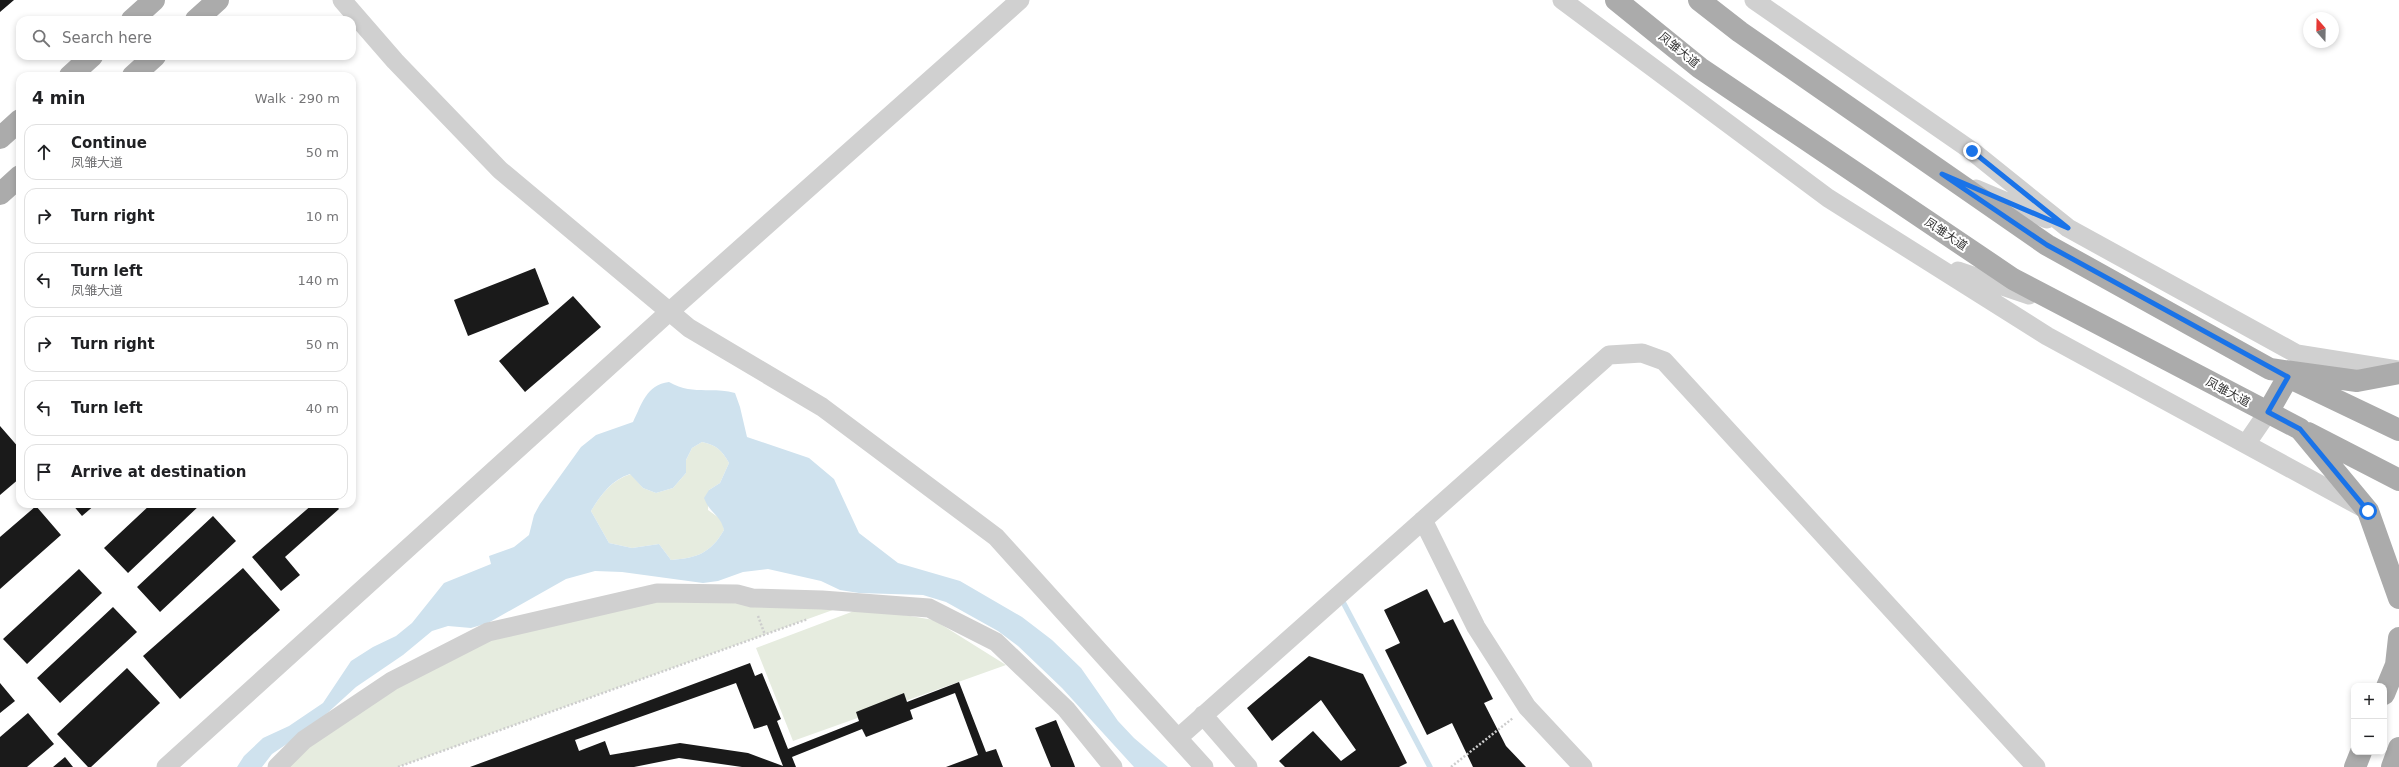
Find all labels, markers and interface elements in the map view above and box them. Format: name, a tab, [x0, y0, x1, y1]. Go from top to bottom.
north arrow	[2303, 12, 2339, 48]
search box	[16, 16, 356, 60]
icon: search	[30, 27, 52, 49]
text: Search here	[62, 29, 152, 47]
street label: 凤雏大道	[1656, 29, 1702, 71]
text: 4 min	[32, 88, 85, 108]
text: Walk · 290 m	[255, 91, 340, 106]
text: Continue	[71, 134, 147, 152]
icon: ahead	[33, 141, 55, 163]
route end	[1963, 142, 1981, 160]
text: 50 m	[306, 145, 339, 160]
text: 凤雏大道	[71, 155, 123, 170]
icon: right	[33, 205, 55, 227]
text: Turn right	[71, 207, 155, 225]
text: 10 m	[306, 209, 339, 224]
street label: 凤雏大道	[1922, 215, 1970, 253]
text: Turn left	[71, 262, 143, 280]
icon: left	[33, 269, 55, 291]
text: 140 m	[297, 273, 339, 288]
text: 凤雏大道	[71, 283, 123, 298]
icon: right	[33, 333, 55, 355]
text: Turn right	[71, 335, 155, 353]
text: 50 m	[306, 337, 339, 352]
street label: 凤雏大道	[2204, 375, 2252, 409]
icon: left	[33, 397, 55, 419]
text: Turn left	[71, 399, 143, 417]
text: 40 m	[306, 401, 339, 416]
icon: arrive	[33, 461, 55, 483]
text: Arrive at destination	[71, 463, 246, 481]
route start	[2359, 502, 2377, 520]
map controls	[2351, 683, 2387, 755]
button: +	[2351, 683, 2387, 719]
button: −	[2351, 719, 2387, 755]

